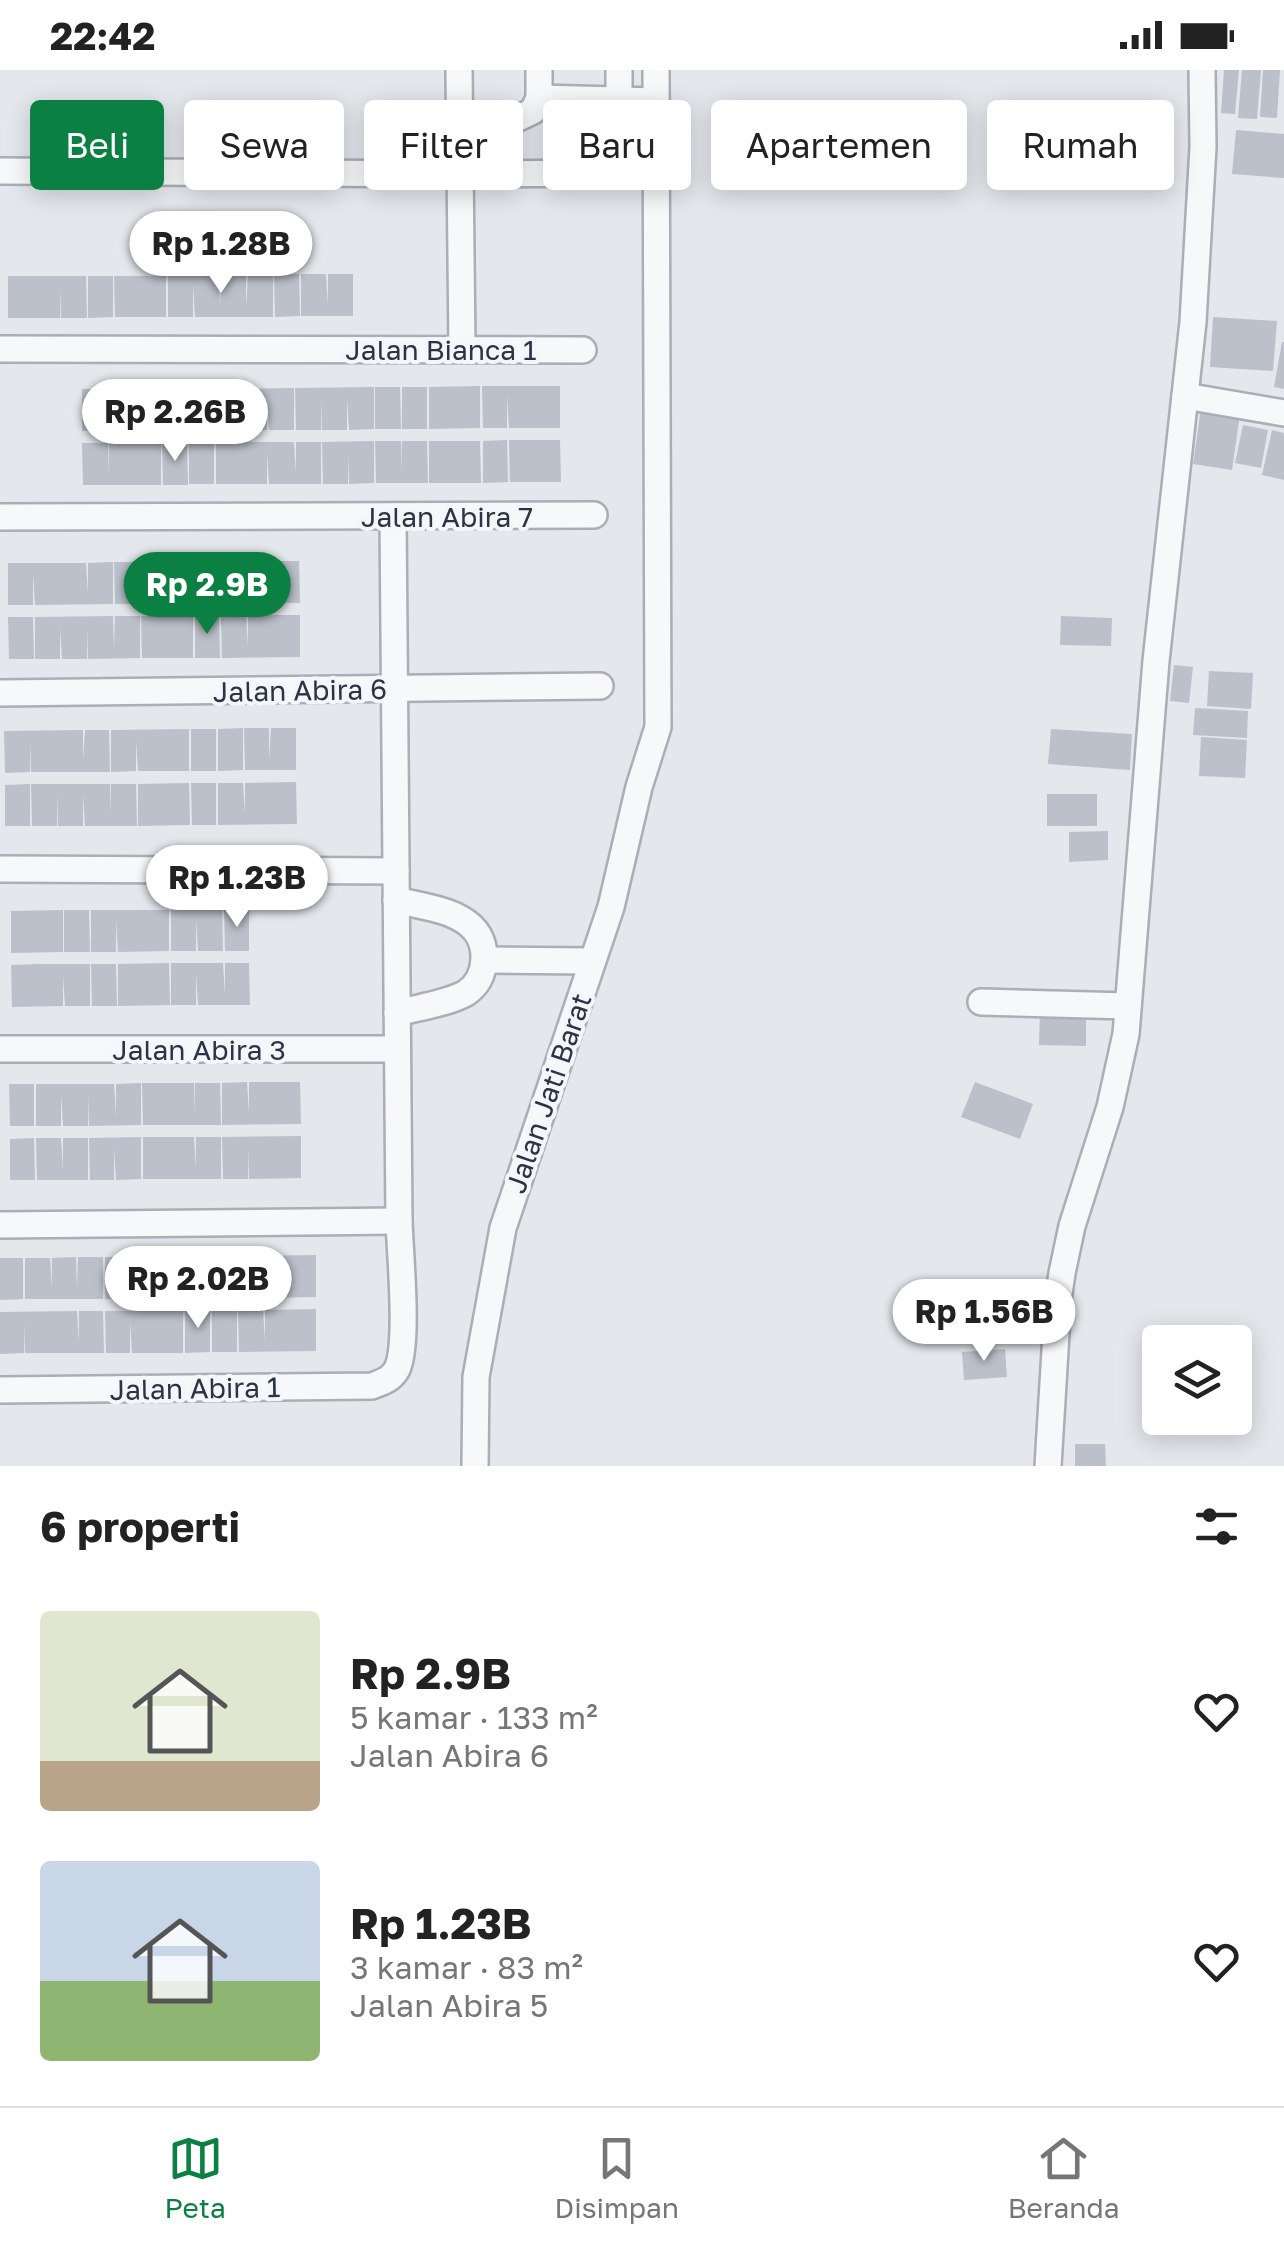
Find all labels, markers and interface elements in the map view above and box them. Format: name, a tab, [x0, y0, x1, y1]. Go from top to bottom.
text: 22:42	[50, 13, 155, 58]
chip: Beli	[30, 100, 164, 190]
chip: Sewa	[184, 100, 344, 190]
chip: Filter	[364, 100, 523, 190]
chip: Baru	[543, 100, 691, 190]
chip: Apartemen	[711, 100, 967, 190]
chip: Rumah	[987, 100, 1174, 190]
pin: Rp 1.28B	[118, 211, 324, 296]
text: Rp 1.28B	[151, 224, 291, 262]
street label: Jalan Bianca 1	[345, 333, 537, 366]
pin: Rp 2.26B	[72, 379, 278, 464]
text: Rp 2.26B	[104, 392, 246, 430]
street label: Jalan Abira 7	[361, 500, 533, 533]
pin: Rp 2.9B	[115, 552, 299, 637]
text: Rp 2.9B	[146, 565, 268, 603]
street label: Jalan Abira 6	[213, 672, 387, 708]
pin: Rp 1.23B	[134, 845, 340, 930]
text: Rp 1.23B	[168, 858, 306, 896]
street label: Jalan Jati Barat	[498, 989, 598, 1197]
street label: Jalan Abira 3	[112, 1033, 286, 1066]
pin: Rp 2.02B	[95, 1246, 301, 1331]
text: Rp 2.02B	[127, 1259, 269, 1297]
pin: Rp 1.56B	[881, 1279, 1087, 1364]
text: Rp 1.56B	[914, 1292, 1054, 1330]
map controls	[1142, 1325, 1252, 1435]
button: layers	[1142, 1325, 1252, 1435]
street label: Jalan Abira 1	[109, 1370, 281, 1406]
icon: filters	[1189, 1499, 1244, 1554]
text: 6 properti	[40, 1501, 240, 1551]
text: Rp 2.9B	[350, 1648, 511, 1698]
icon: home	[120, 1651, 240, 1771]
icon: heart	[1189, 1684, 1244, 1739]
text: 5 kamar · 133 m²	[350, 1698, 598, 1736]
text: Jalan Abira 6	[350, 1736, 549, 1774]
text: Rp 1.23B	[350, 1898, 531, 1948]
icon: home	[120, 1901, 240, 2021]
icon: heart	[1189, 1934, 1244, 1989]
text: 3 kamar · 83 m²	[350, 1948, 583, 1986]
text: Jalan Abira 5	[350, 1986, 548, 2024]
tab: Peta	[164, 2131, 226, 2224]
tab: Disimpan	[555, 2131, 679, 2224]
tab: Beranda	[1008, 2131, 1120, 2224]

